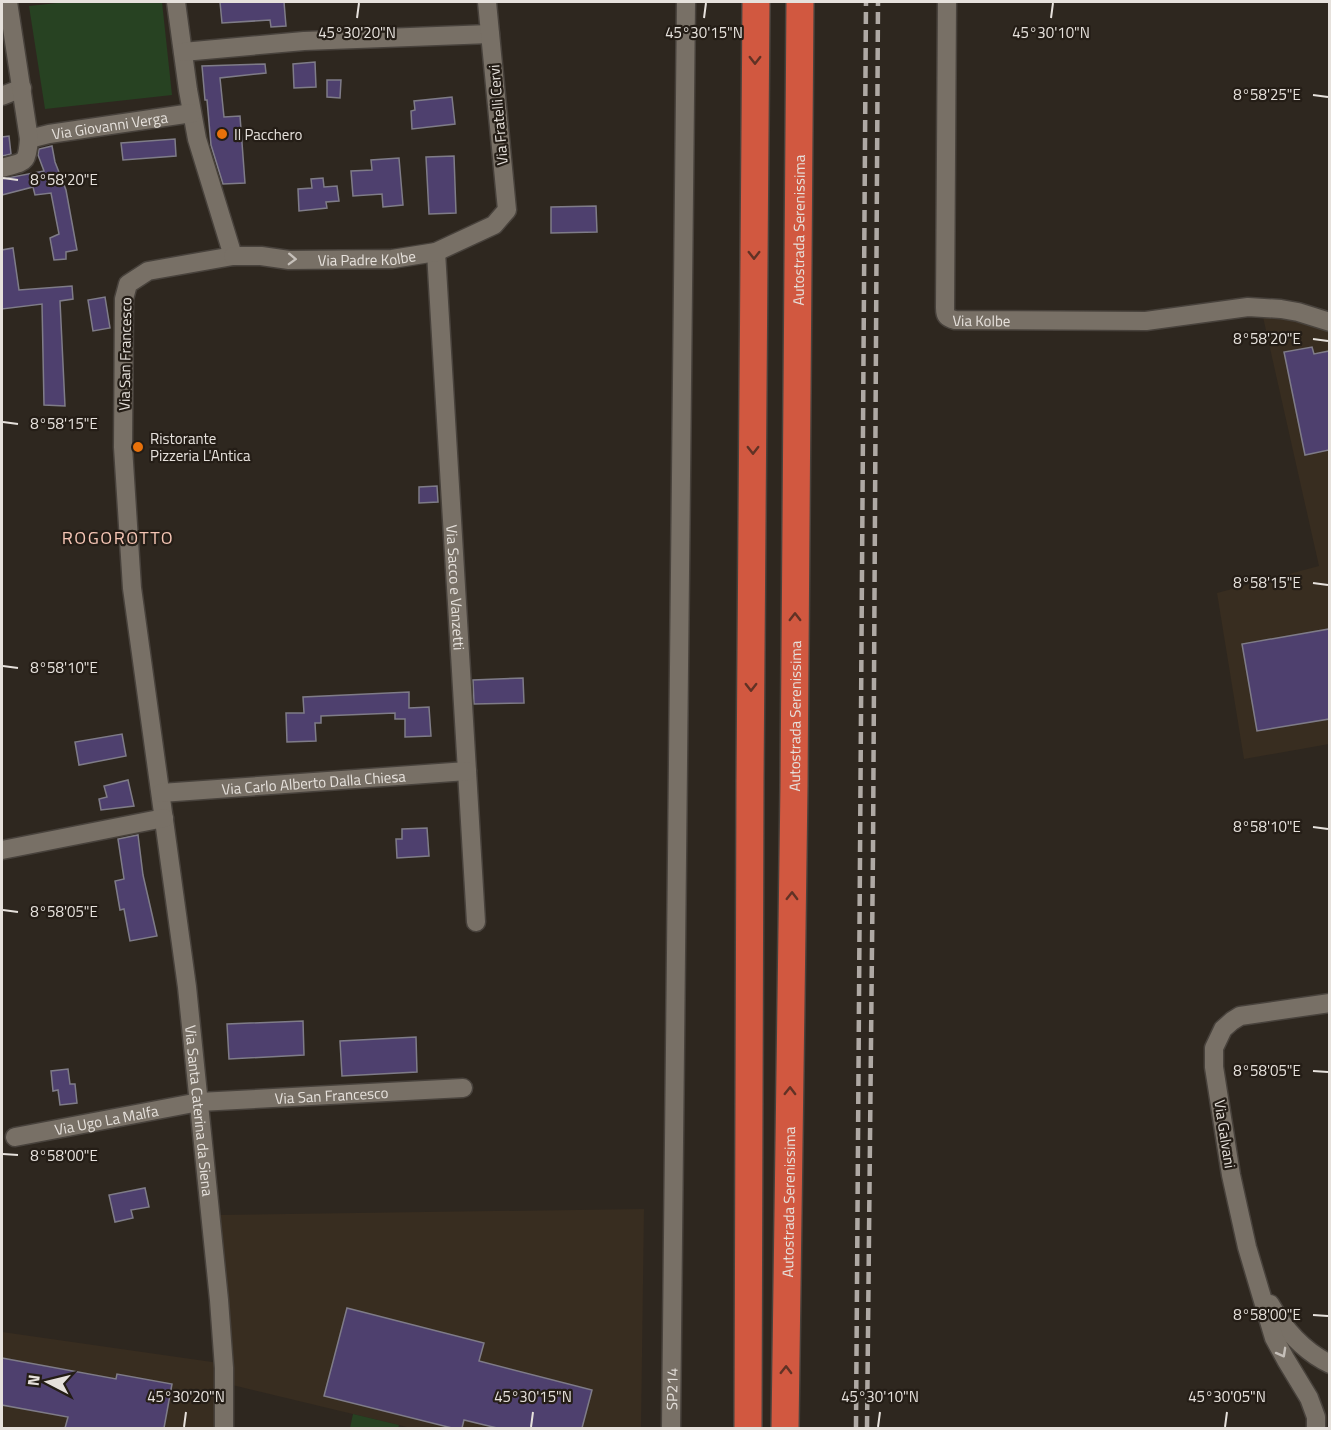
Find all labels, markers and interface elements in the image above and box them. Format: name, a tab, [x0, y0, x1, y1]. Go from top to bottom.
text: 45°30'20"N	[318, 21, 396, 44]
text: 45°30'15"N	[665, 21, 743, 44]
text: 45°30'10"N	[1012, 21, 1090, 44]
one-way arrow	[749, 55, 761, 64]
street label: Via Fratelli Cervi	[482, 64, 514, 166]
text: 8°58'25"E	[1233, 83, 1301, 106]
street label: Via Giovanni Verga	[50, 105, 170, 145]
place label: Il Pacchero	[234, 123, 302, 146]
marker: Il Pacchero	[215, 127, 229, 141]
street label: Autostrada Serenissima	[786, 154, 810, 306]
text: 8°58'20"E	[30, 168, 98, 191]
street label: Via Padre Kolbe	[317, 244, 417, 271]
one-way arrow	[748, 250, 760, 259]
one-way arrow	[287, 253, 296, 265]
street label: Via San Francesco	[113, 297, 137, 411]
street label: Via Kolbe	[952, 308, 1011, 332]
text: 8°58'20"E	[1233, 327, 1301, 350]
text: 8°58'15"E	[30, 412, 98, 435]
place label: Ristorante Pizzeria L'Antica	[150, 427, 251, 467]
marker: Ristorante Pizzeria L'Antica	[131, 440, 145, 454]
one-way arrow	[746, 445, 759, 454]
district label: ROGOROTTO	[62, 524, 174, 551]
street label: Via Sacco e Vanzetti	[441, 524, 471, 651]
text: 8°58'15"E	[1233, 571, 1301, 594]
one-way arrow	[789, 613, 801, 622]
street label: Autostrada Serenissima	[782, 640, 807, 792]
text: 8°58'10"E	[30, 656, 98, 679]
one-way arrow	[745, 682, 757, 691]
street label: Via Carlo Alberto Dalla Chiesa	[221, 764, 407, 800]
text: 8°58'10"E	[1233, 815, 1301, 838]
one-way arrow	[786, 892, 799, 901]
text: 8°58'05"E	[30, 900, 98, 923]
street label: Via Santa Caterina da Siena	[179, 1024, 220, 1198]
text: 8°58'05"E	[1233, 1059, 1301, 1082]
street label: Via San Francesco	[274, 1080, 389, 1109]
one-way arrow	[784, 1087, 796, 1096]
street label: Via Ugo La Malfa	[52, 1098, 161, 1141]
street label: Via Galvani	[1208, 1098, 1242, 1170]
street label: Autostrada Serenissima	[776, 1126, 801, 1278]
text: 8°58'00"E	[30, 1144, 98, 1167]
text: 8°58'00"E	[1233, 1303, 1301, 1326]
one-way arrow	[1275, 1347, 1286, 1357]
north arrow	[18, 1352, 78, 1412]
one-way arrow	[780, 1366, 792, 1375]
street label: SP214	[660, 1368, 683, 1410]
text: N	[21, 1373, 46, 1387]
text: 45°30'20"N	[147, 1385, 225, 1408]
text: 45°30'15"N	[494, 1385, 572, 1408]
text: 45°30'10"N	[841, 1385, 919, 1408]
text: 45°30'05"N	[1188, 1385, 1266, 1408]

